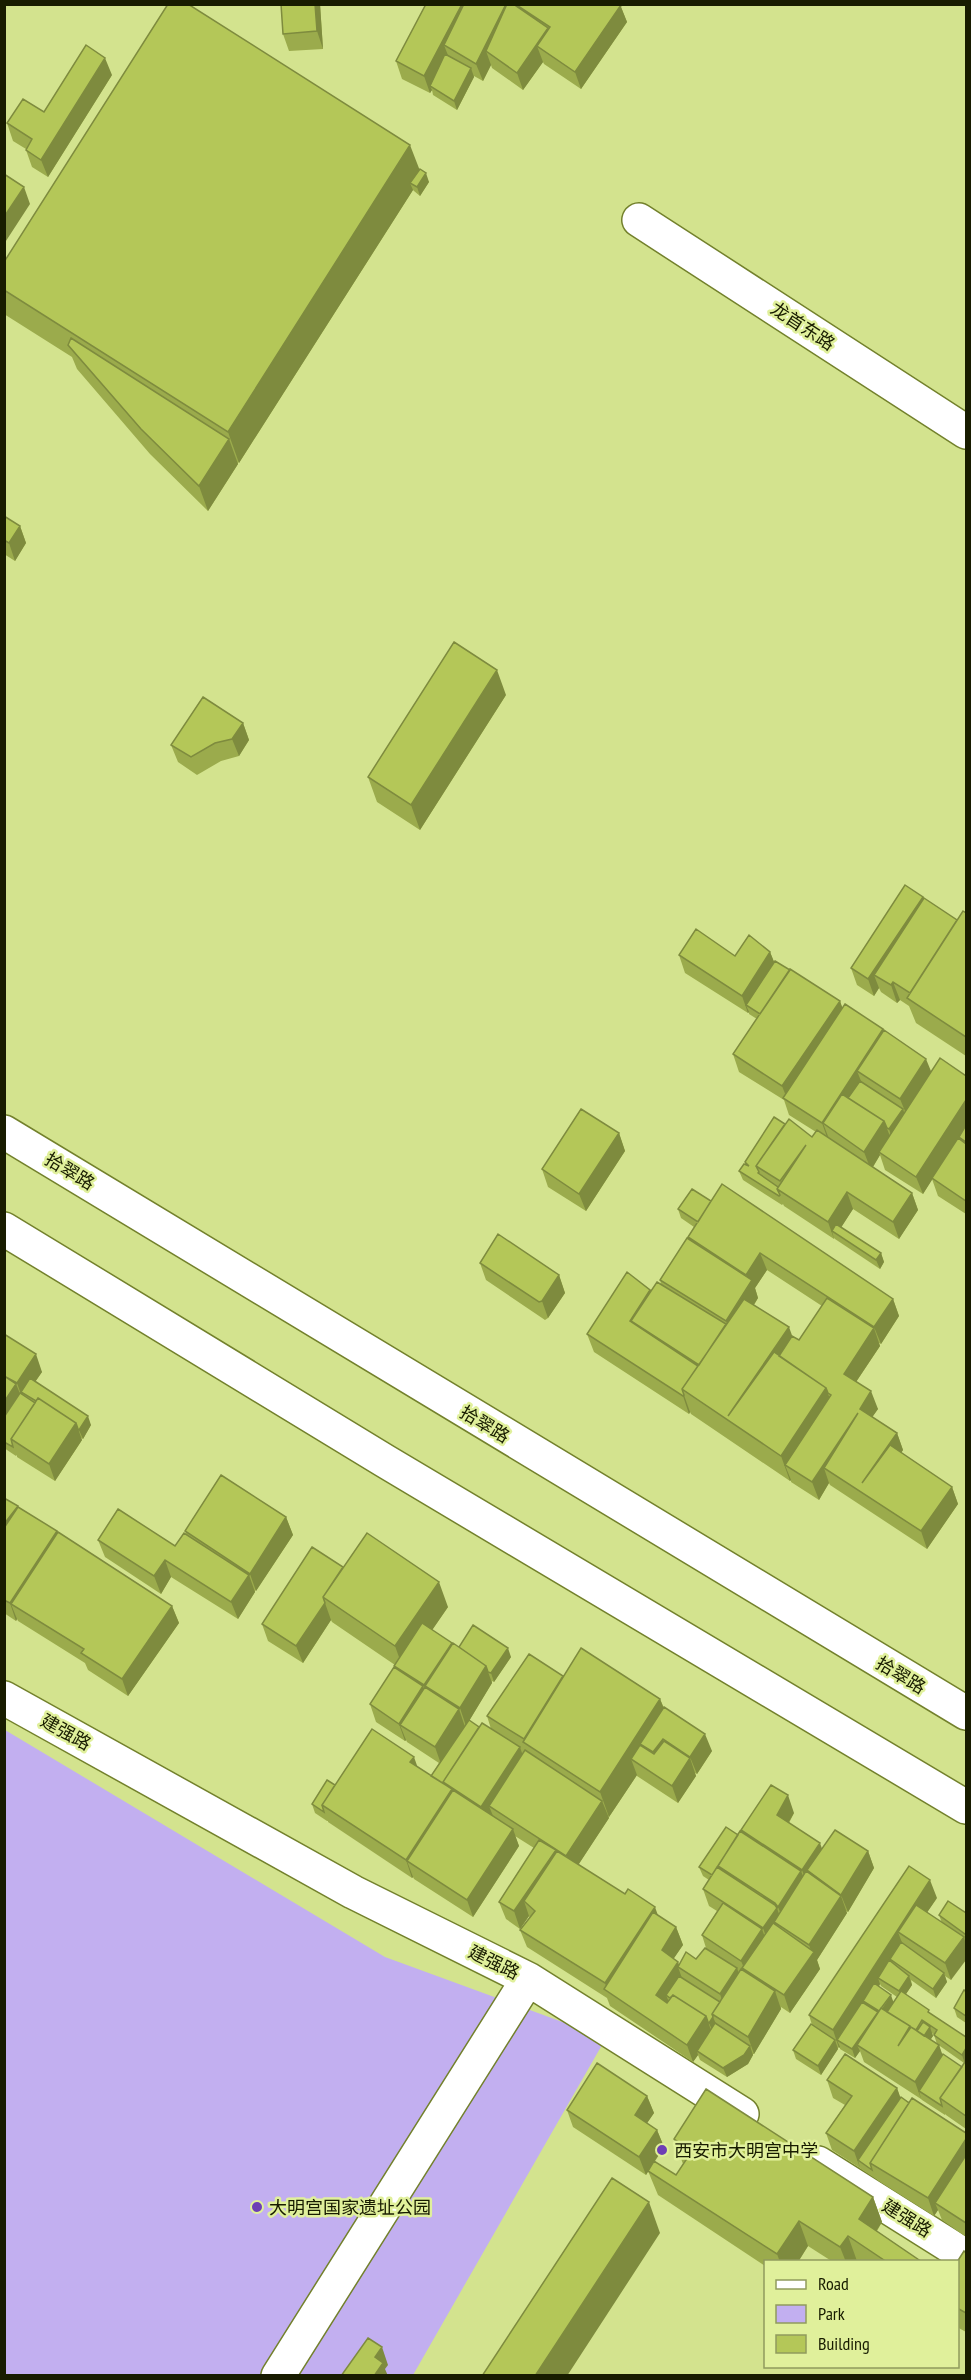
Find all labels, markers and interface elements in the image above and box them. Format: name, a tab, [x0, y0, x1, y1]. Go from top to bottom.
street label: 龙首东路	[767, 297, 839, 355]
street label: 拾翠路	[41, 1147, 99, 1195]
street label: 拾翠路	[456, 1400, 514, 1448]
street label: 拾翠路	[872, 1651, 930, 1699]
street label: 建强路	[37, 1709, 95, 1755]
street label: 建强路	[465, 1940, 523, 1984]
place label: 西安市大明宫中学	[674, 2139, 818, 2162]
marker: 西安市大明宫中学	[655, 2143, 669, 2157]
street label: 建强路	[878, 2194, 936, 2242]
place label: 大明宫国家遗址公园	[269, 2196, 431, 2219]
marker: 大明宫国家遗址公园	[250, 2200, 264, 2214]
legend	[764, 2260, 959, 2368]
text: Road	[818, 2272, 849, 2295]
text: Park	[818, 2302, 845, 2325]
text: Building	[818, 2332, 870, 2355]

